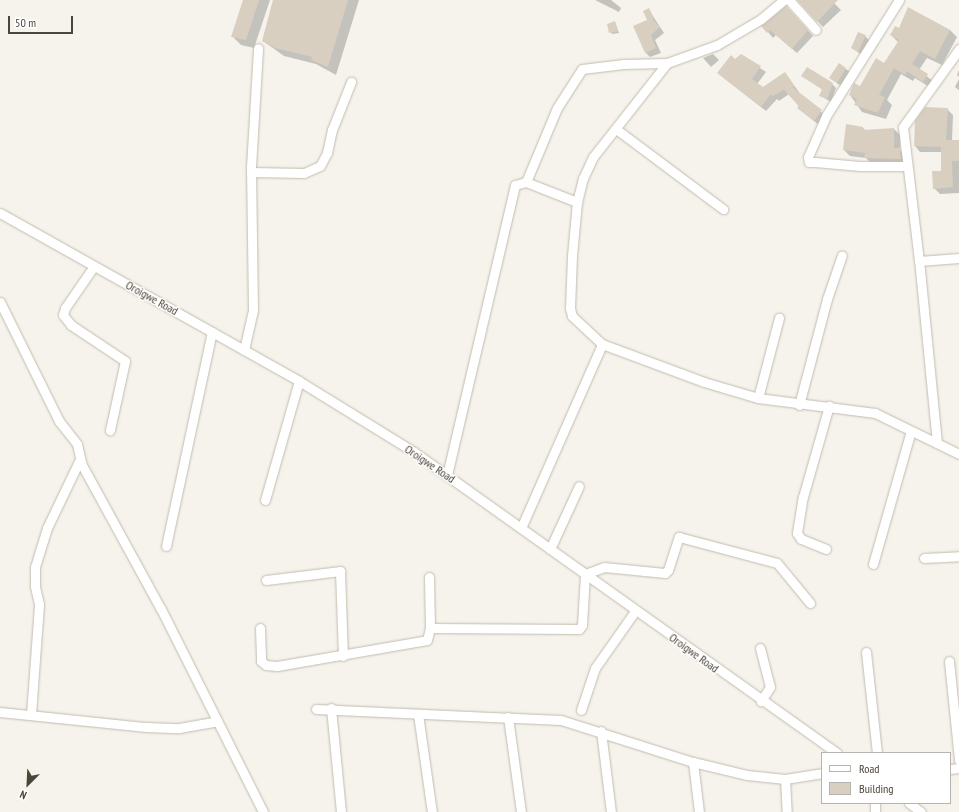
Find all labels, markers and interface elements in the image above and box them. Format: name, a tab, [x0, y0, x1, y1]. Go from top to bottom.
scale bar	[10, 8, 75, 34]
text: 50 m	[15, 15, 36, 30]
street label: Oroigwe Road	[123, 278, 181, 318]
street label: Oroigwe Road	[402, 442, 458, 486]
street label: Oroigwe Road	[666, 630, 722, 676]
legend	[821, 752, 951, 804]
text: Road	[859, 761, 879, 776]
north arrow	[8, 764, 48, 804]
text: Building	[859, 781, 894, 796]
text: N	[18, 787, 29, 803]

